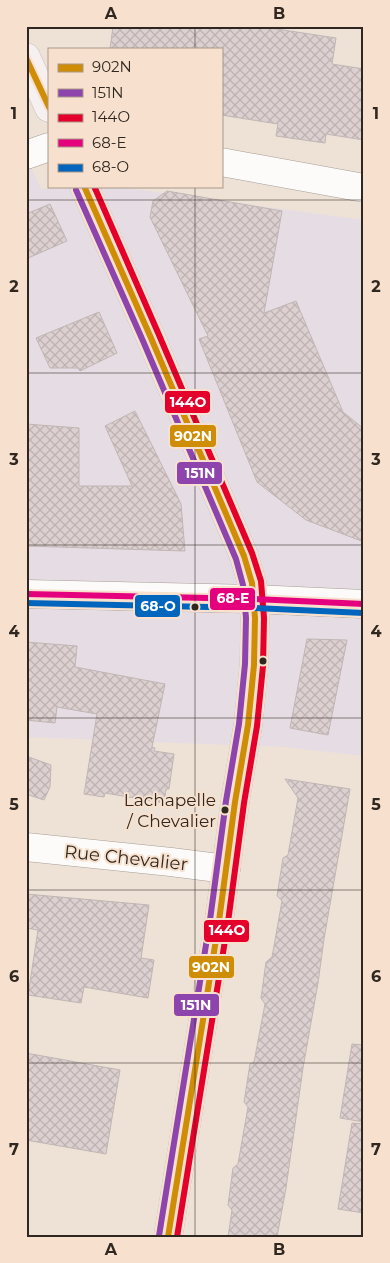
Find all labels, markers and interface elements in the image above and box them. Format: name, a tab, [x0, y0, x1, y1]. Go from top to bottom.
text: A	[104, 4, 118, 23]
text: B	[273, 4, 285, 23]
legend	[48, 48, 222, 188]
text: 902N	[92, 57, 132, 76]
text: 151N	[92, 83, 124, 102]
text: 1	[11, 104, 17, 123]
text: 1	[373, 104, 379, 123]
text: 144O	[92, 107, 130, 126]
text: 68-E	[92, 133, 126, 152]
text: 68-O	[92, 157, 129, 176]
text: 2	[9, 277, 19, 296]
text: 2	[371, 277, 381, 296]
line badge: 144O	[164, 390, 211, 414]
text: 144O	[170, 393, 207, 411]
line badge: 902N	[169, 424, 217, 448]
text: 902N	[174, 427, 212, 445]
text: 3	[8, 450, 19, 469]
text: 3	[370, 450, 381, 469]
line badge: 151N	[176, 461, 223, 485]
text: 151N	[185, 464, 215, 482]
line badge: 68-E	[209, 587, 256, 611]
text: 68-E	[217, 589, 249, 607]
line badge: 68-O	[134, 594, 181, 618]
text: 68-O	[140, 597, 176, 615]
unlabelled marker	[190, 602, 200, 612]
text: 4	[8, 622, 20, 641]
text: 4	[370, 622, 382, 641]
unlabelled marker	[258, 656, 268, 666]
place label: Lachapelle / Chevalier	[124, 790, 216, 831]
text: 5	[9, 795, 19, 814]
text: 5	[371, 795, 381, 814]
marker: Lachapelle / Chevalier	[220, 805, 230, 815]
street label: Rue Chevalier	[63, 841, 189, 875]
line badge: 144O	[203, 919, 250, 943]
text: 144O	[209, 921, 246, 939]
line badge: 902N	[188, 955, 235, 979]
text: 902N	[192, 958, 230, 976]
text: 6	[9, 967, 19, 986]
text: 6	[371, 967, 381, 986]
line badge: 151N	[173, 993, 220, 1017]
text: 151N	[181, 996, 211, 1014]
text: 7	[9, 1140, 19, 1159]
text: 7	[371, 1140, 381, 1159]
text: A	[104, 1240, 118, 1259]
text: B	[273, 1240, 285, 1259]

